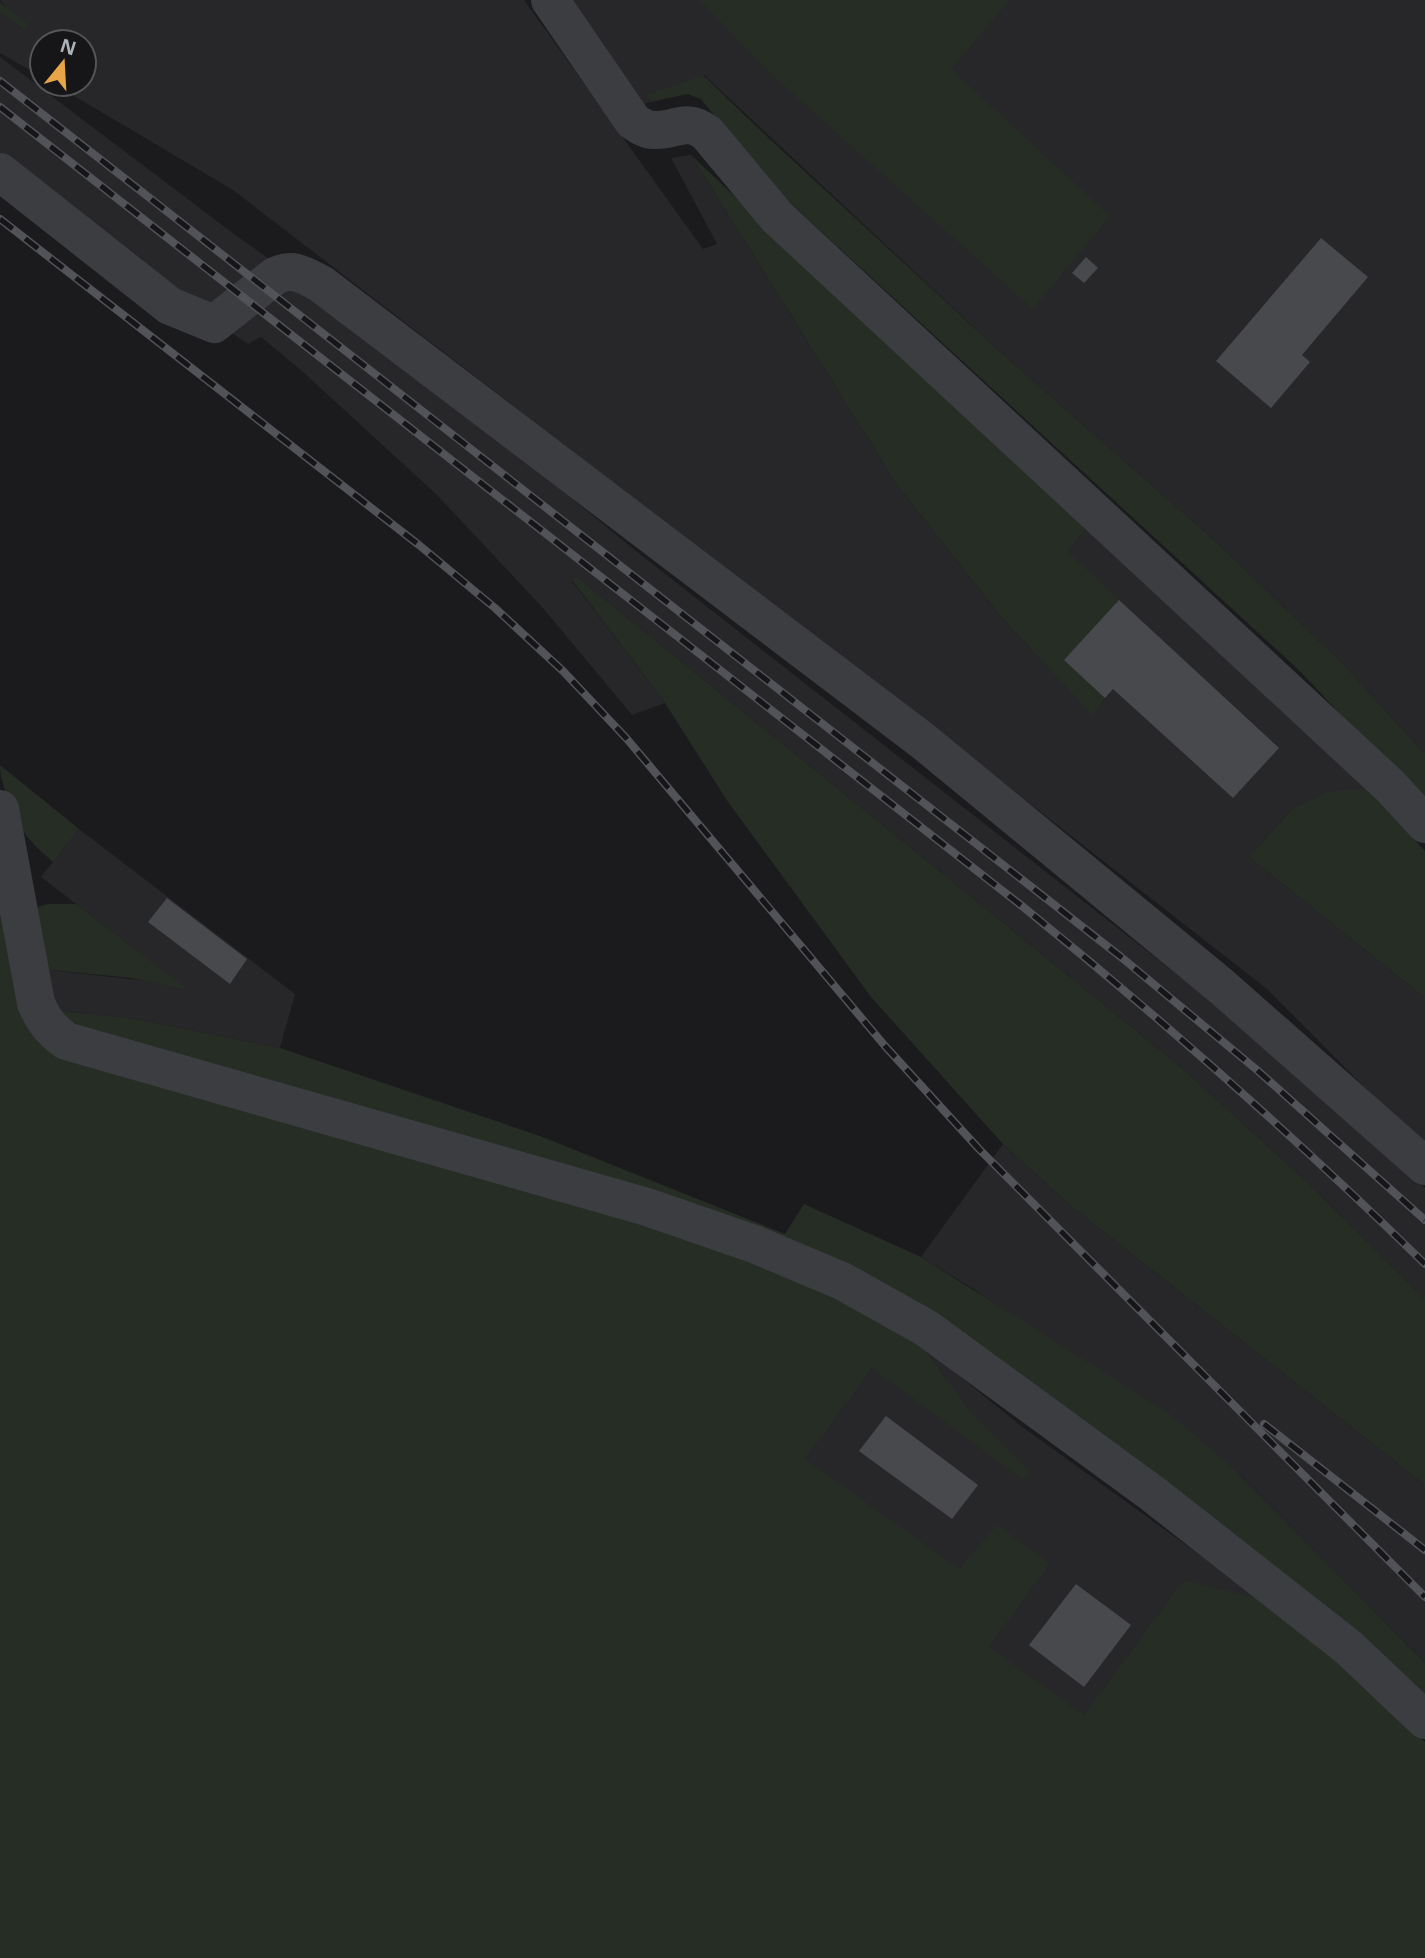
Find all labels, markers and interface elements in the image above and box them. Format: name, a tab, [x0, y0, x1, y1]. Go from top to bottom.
north arrow	[28, 28, 98, 98]
text: N	[57, 32, 80, 62]

